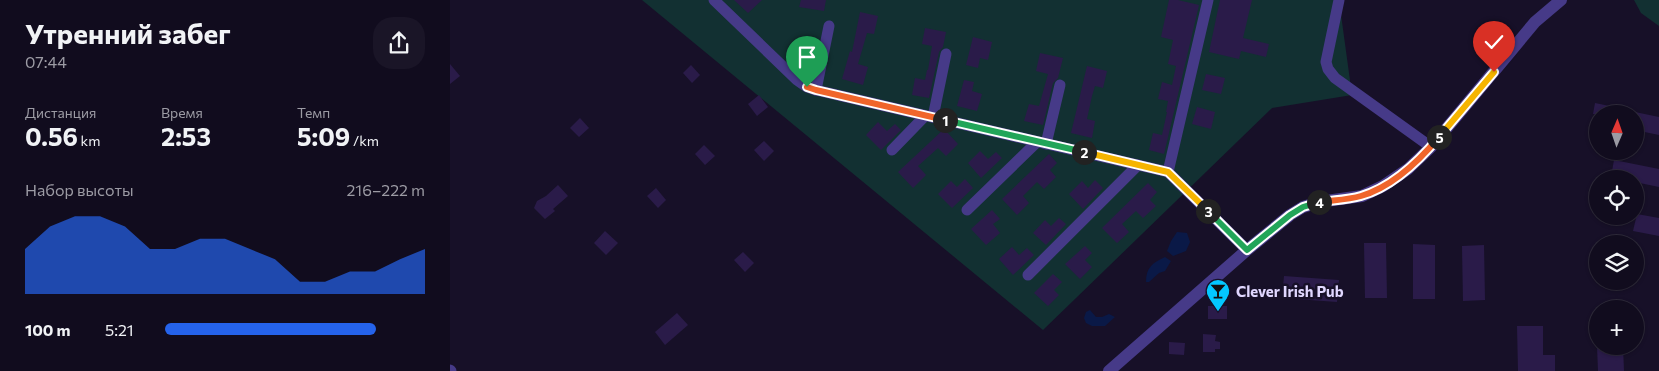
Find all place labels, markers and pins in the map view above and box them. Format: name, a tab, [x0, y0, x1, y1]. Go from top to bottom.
pin	[1473, 21, 1515, 72]
pin	[786, 36, 828, 87]
pin: 1	[932, 108, 958, 132]
pin: 5	[1426, 124, 1452, 150]
pin: 2	[1072, 140, 1096, 164]
pin: 4	[1306, 190, 1332, 214]
pin: 3	[1196, 198, 1220, 224]
bar icon: Clever Irish Pub	[1205, 278, 1231, 312]
place label: Clever Irish Pub	[1236, 282, 1344, 300]

